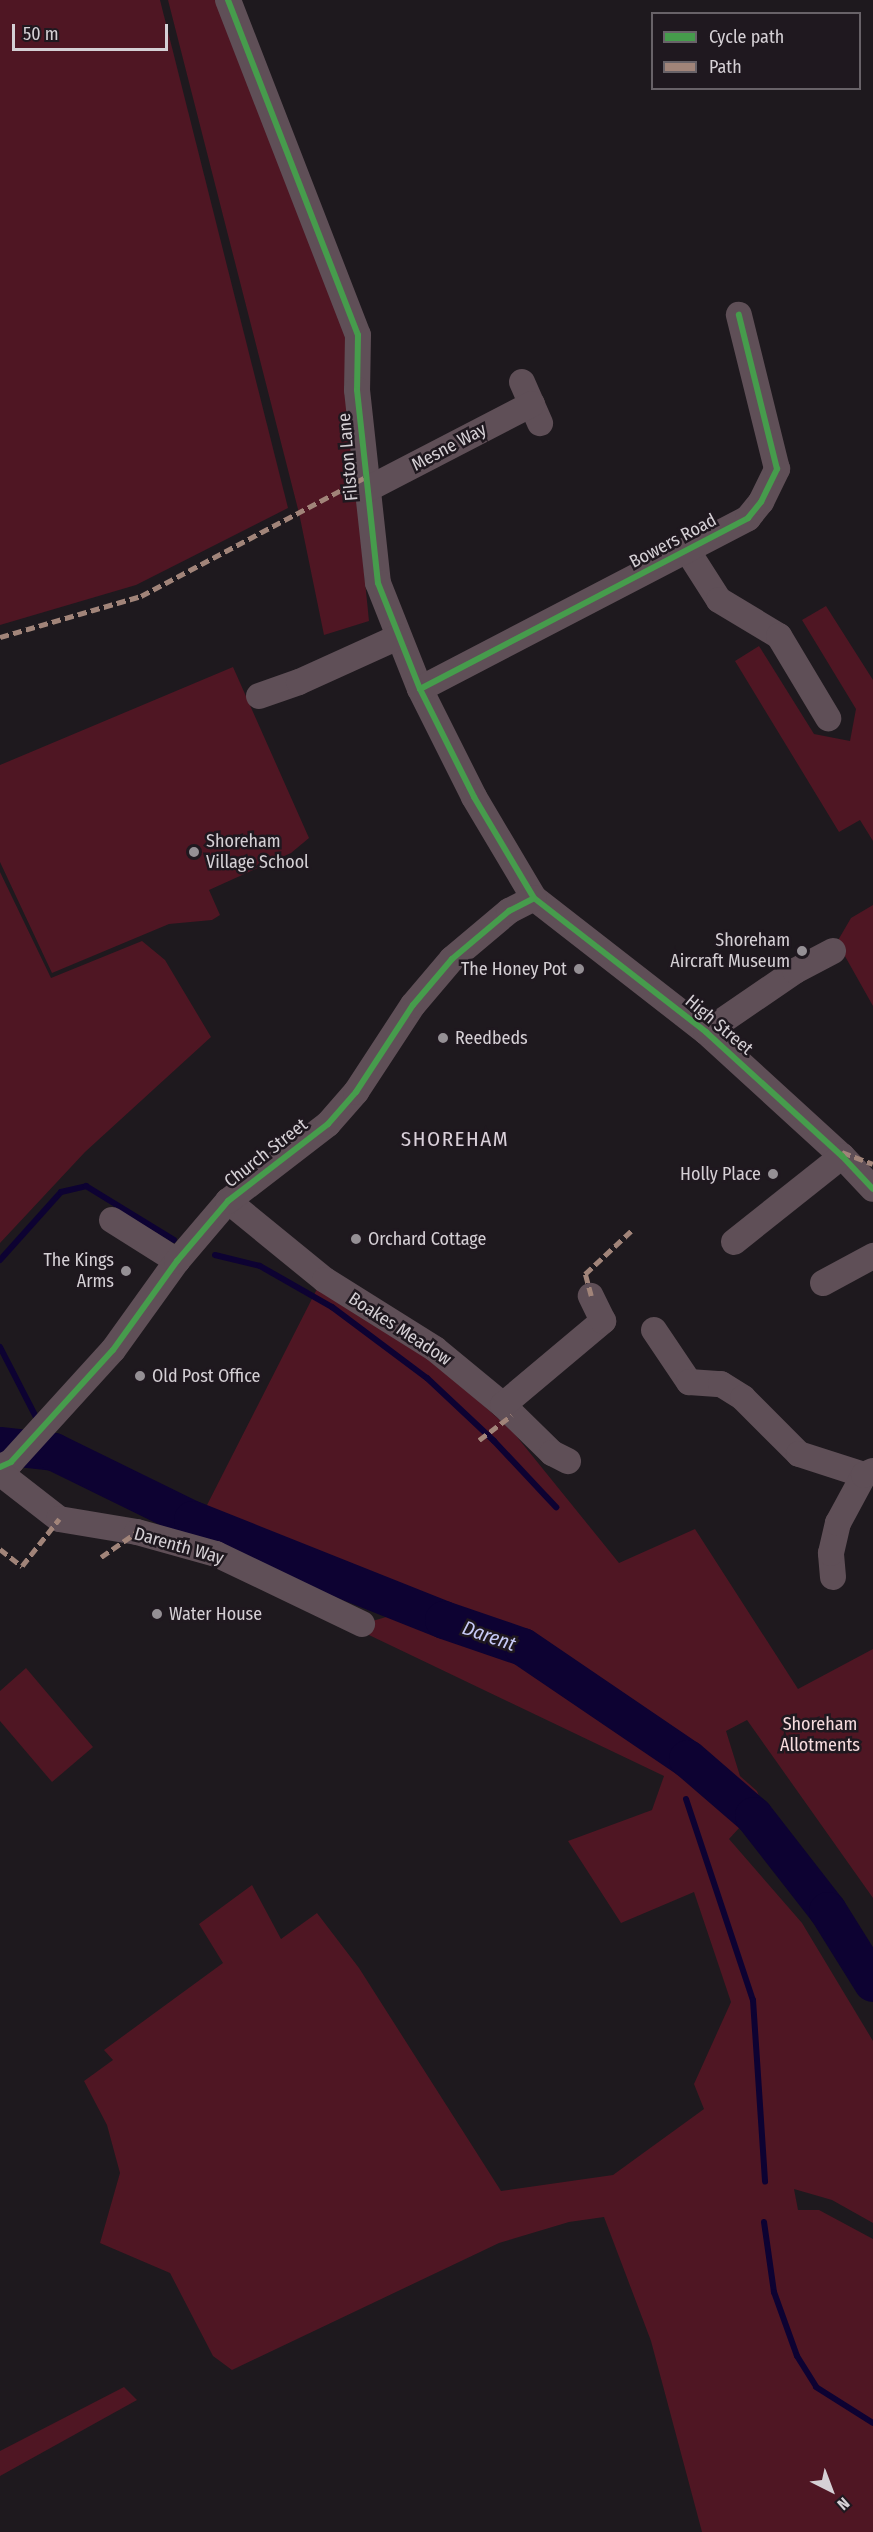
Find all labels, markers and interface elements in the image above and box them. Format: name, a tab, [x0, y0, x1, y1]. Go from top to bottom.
scale bar	[15, 12, 171, 50]
legend	[651, 12, 861, 90]
text: 50 m	[23, 23, 59, 45]
text: Cycle path	[709, 26, 784, 48]
text: Path	[709, 56, 742, 78]
street label: Filston Lane	[333, 412, 363, 502]
street label: Mesne Way	[408, 418, 490, 476]
street label: Bowers Road	[626, 509, 720, 573]
place label: Shoreham Village School	[206, 831, 309, 874]
marker: Shoreham Village School	[187, 845, 201, 859]
place label: Shoreham Aircraft Museum	[670, 930, 790, 972]
marker: Shoreham Aircraft Museum	[795, 944, 809, 958]
place label: The Honey Pot	[461, 958, 567, 980]
marker: The Honey Pot	[572, 962, 586, 976]
street label: High Street	[681, 990, 757, 1060]
place label: Reedbeds	[455, 1027, 528, 1049]
marker: Reedbeds	[436, 1031, 450, 1045]
street label: Church Street	[220, 1114, 312, 1192]
district label: SHOREHAM	[401, 1126, 509, 1152]
place label: Holly Place	[680, 1163, 761, 1185]
marker: Holly Place	[766, 1167, 780, 1181]
place label: Orchard Cottage	[368, 1228, 486, 1250]
marker: Orchard Cottage	[349, 1232, 363, 1246]
place label: The Kings Arms	[43, 1250, 114, 1292]
marker: The Kings Arms	[119, 1264, 133, 1278]
street label: Boakes Meadow	[345, 1288, 455, 1370]
place label: Old Post Office	[152, 1365, 260, 1387]
marker: Old Post Office	[133, 1369, 147, 1383]
street label: Darenth Way	[132, 1523, 226, 1569]
place label: Water House	[169, 1603, 262, 1625]
marker: Water House	[150, 1607, 164, 1621]
water label: Darent	[459, 1616, 519, 1656]
park label: Shoreham Allotments	[780, 1714, 860, 1756]
north arrow	[801, 2460, 861, 2520]
text: N	[833, 2493, 853, 2514]

